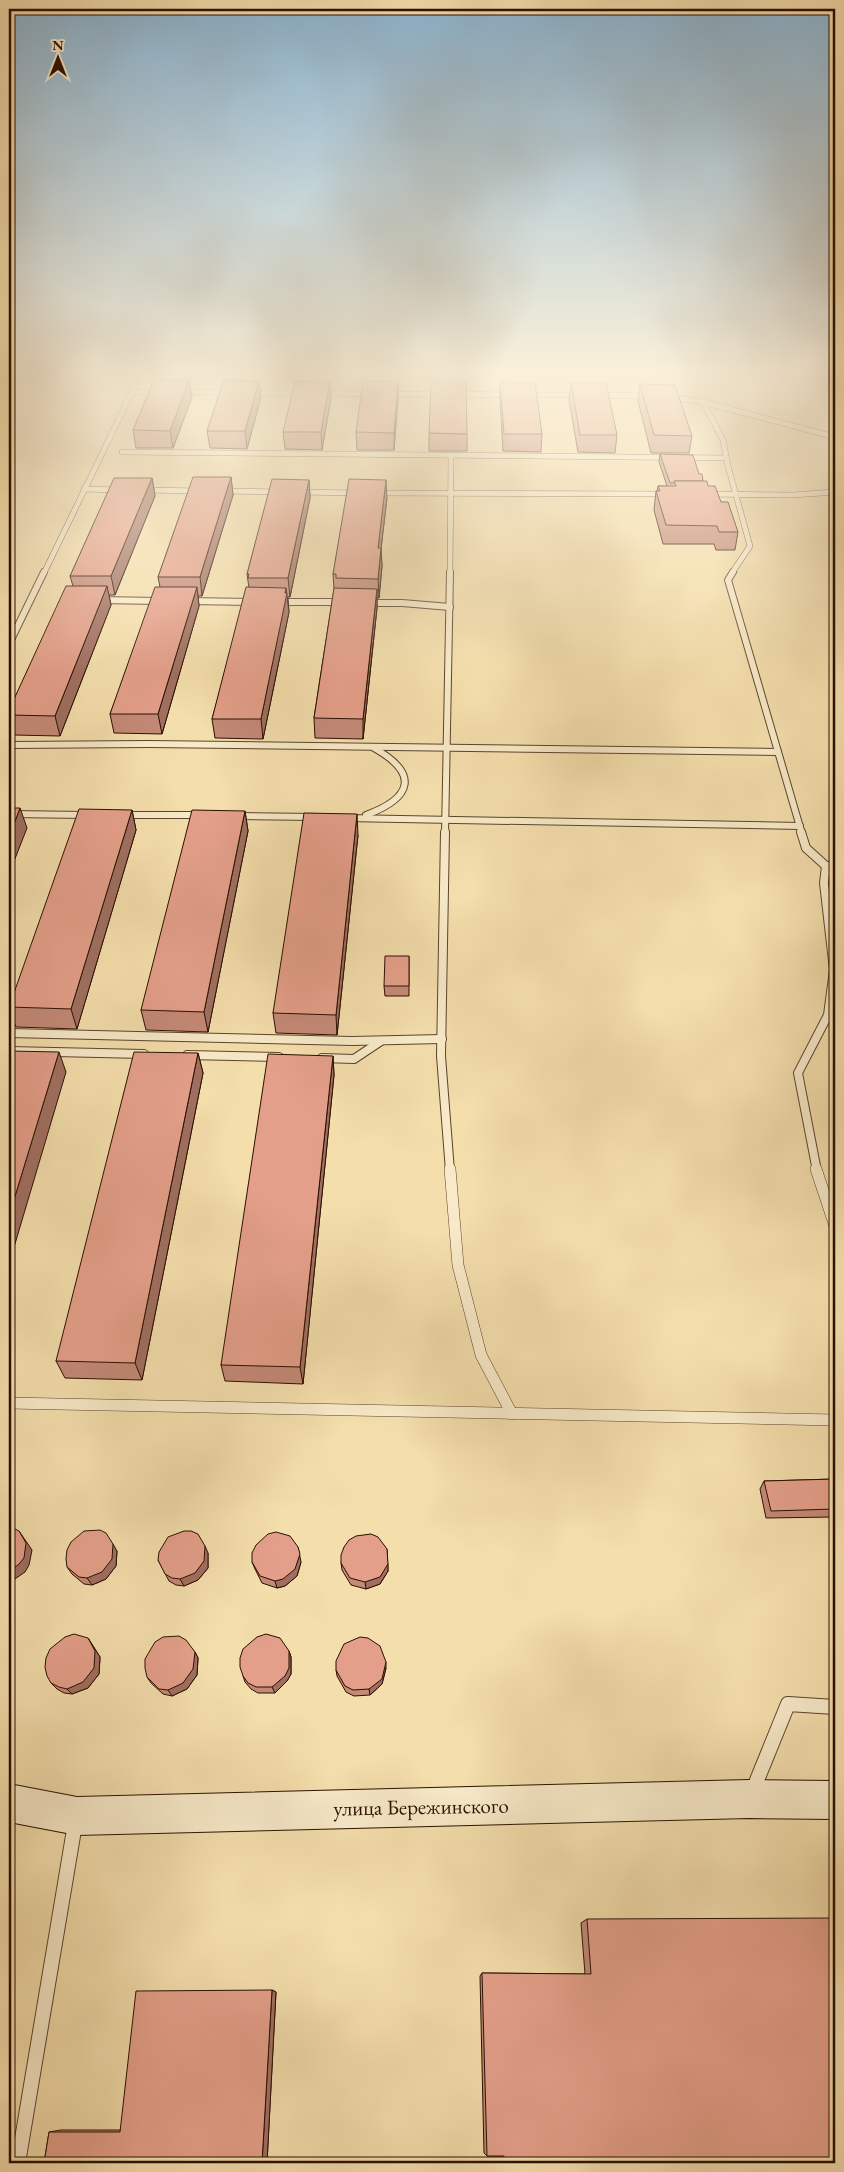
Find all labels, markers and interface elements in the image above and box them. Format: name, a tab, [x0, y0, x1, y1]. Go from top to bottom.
north arrow	[32, 32, 82, 82]
text: N	[52, 36, 64, 54]
street label: улица Бережинского	[333, 1791, 509, 1822]

